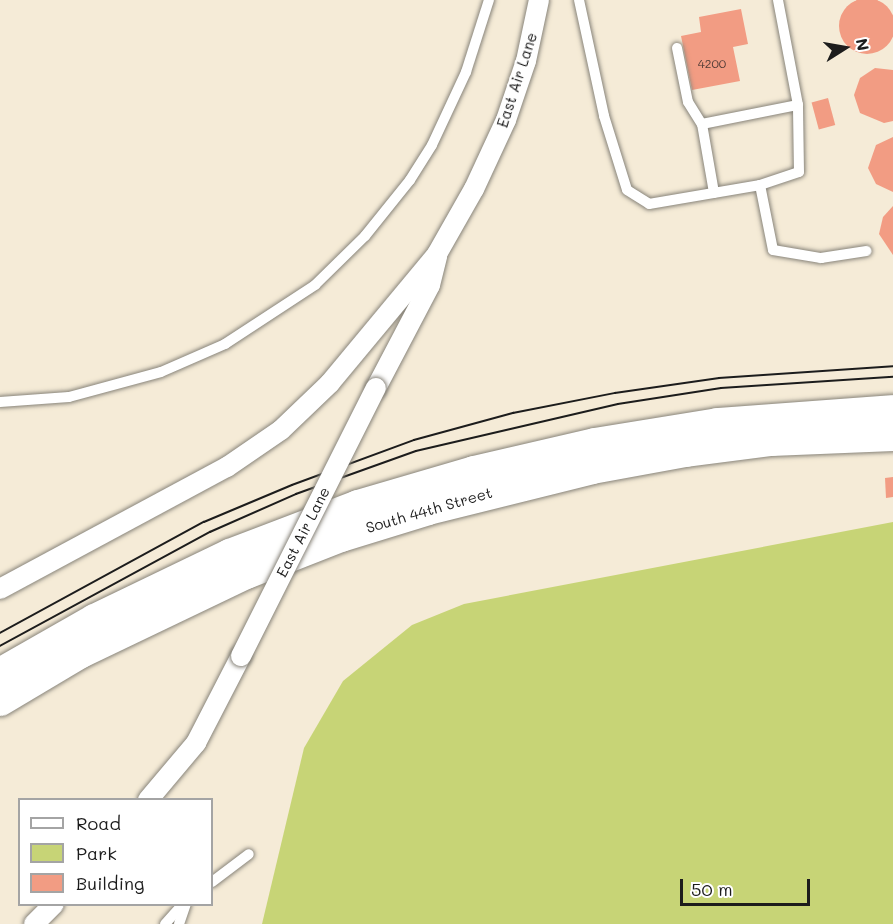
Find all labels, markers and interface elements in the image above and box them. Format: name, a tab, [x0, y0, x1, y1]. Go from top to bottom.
north arrow	[815, 18, 875, 78]
street label: East Air Lane	[493, 30, 541, 130]
text: N	[852, 37, 875, 52]
house number: 4200	[698, 57, 726, 71]
street label: South 44th Street	[364, 483, 494, 537]
street label: East Air Lane	[273, 484, 333, 580]
legend	[18, 798, 213, 906]
text: Road	[76, 811, 121, 835]
text: Park	[76, 841, 117, 865]
scale bar	[683, 867, 814, 905]
text: Building	[76, 871, 144, 895]
text: 50 m	[691, 877, 733, 901]

